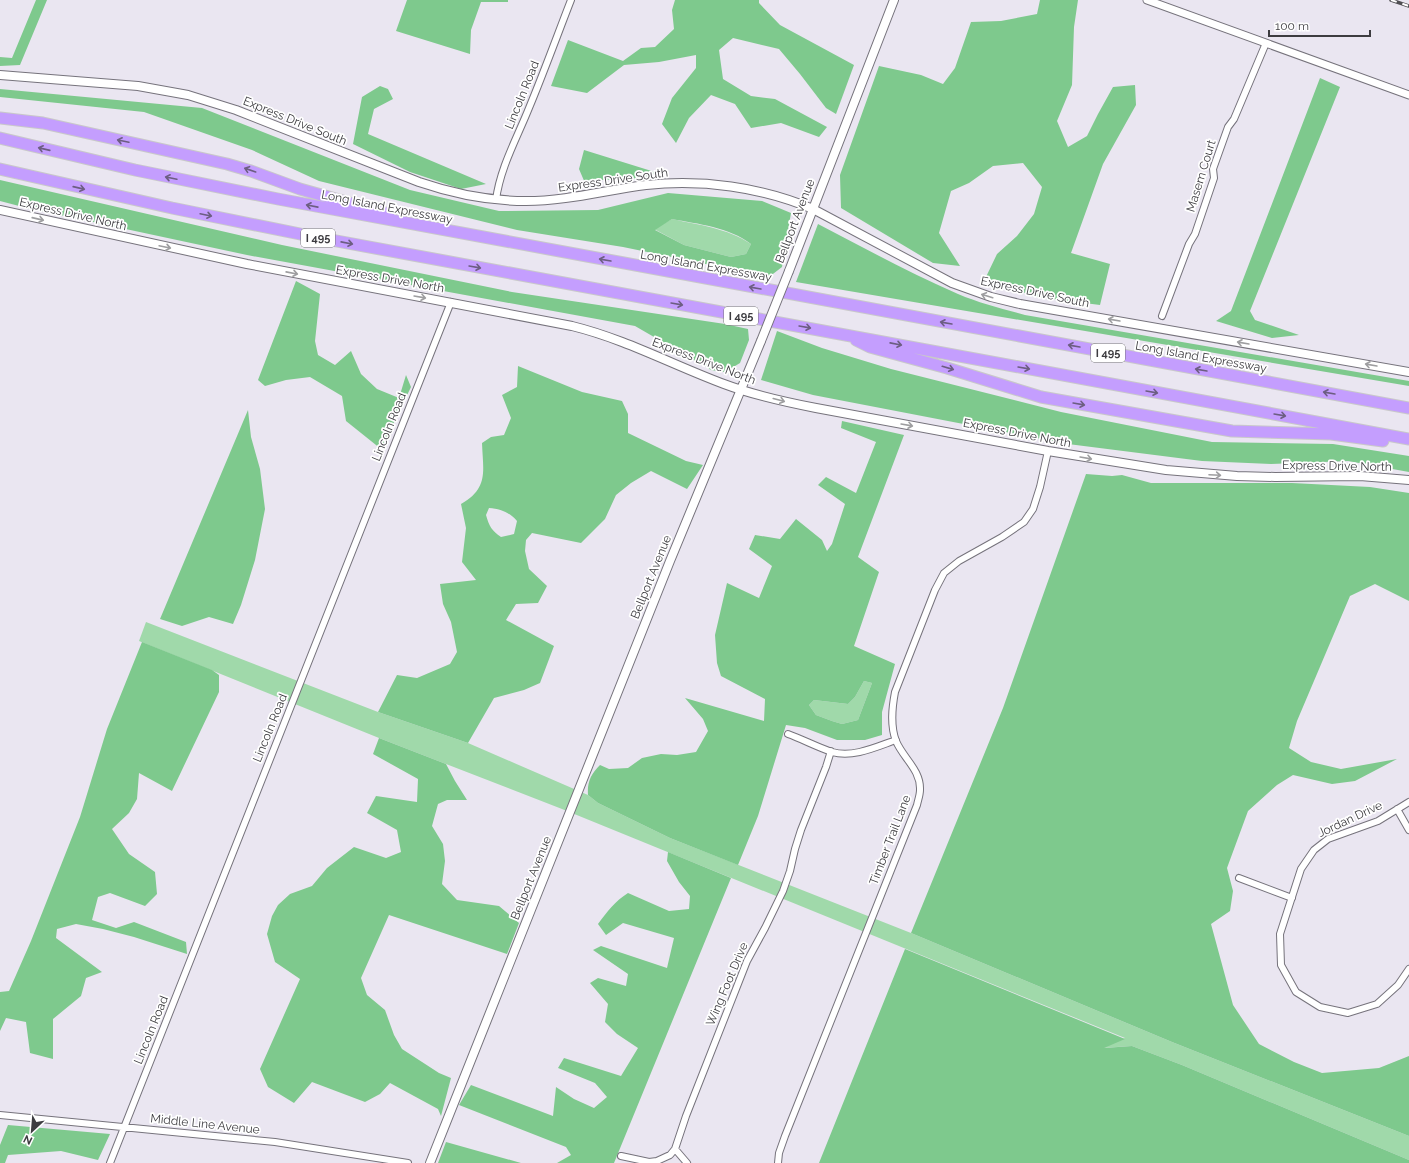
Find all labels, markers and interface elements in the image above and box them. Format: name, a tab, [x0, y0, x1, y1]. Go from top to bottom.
scale bar	[1269, 12, 1370, 38]
text: 100 m	[1275, 19, 1309, 33]
street label: Lincoln Road	[502, 59, 542, 131]
street label: Express Drive South	[241, 94, 349, 148]
one-way arrow	[117, 136, 130, 144]
street label: Masem Court	[1183, 138, 1219, 214]
one-way arrow	[38, 145, 51, 153]
street label: Express Drive South	[557, 165, 669, 195]
one-way arrow	[244, 166, 256, 174]
one-way arrow	[165, 173, 178, 181]
street label: Bellport Avenue	[772, 177, 818, 265]
one-way arrow	[72, 184, 85, 192]
street label: Long Island Expressway	[320, 187, 454, 227]
street label: Express Drive North	[18, 195, 128, 233]
one-way arrow	[306, 202, 319, 210]
one-way arrow	[199, 212, 212, 220]
one-way arrow	[31, 215, 44, 223]
road number: I 495	[301, 229, 335, 247]
one-way arrow	[340, 240, 353, 248]
one-way arrow	[158, 243, 171, 251]
street label: Long Island Expressway	[639, 248, 773, 285]
one-way arrow	[599, 256, 612, 264]
street label: Express Drive North	[335, 263, 445, 295]
one-way arrow	[468, 263, 481, 271]
one-way arrow	[285, 269, 298, 277]
street label: Express Drive South	[979, 274, 1091, 310]
one-way arrow	[749, 284, 762, 292]
one-way arrow	[981, 292, 994, 299]
one-way arrow	[413, 293, 426, 301]
one-way arrow	[670, 300, 683, 308]
road number: I 495	[724, 307, 758, 325]
one-way arrow	[1108, 316, 1121, 324]
one-way arrow	[940, 319, 953, 327]
one-way arrow	[798, 324, 811, 332]
street label: Express Drive North	[650, 335, 758, 387]
one-way arrow	[1236, 338, 1249, 346]
street label: Long Island Expressway	[1134, 339, 1268, 376]
one-way arrow	[890, 341, 903, 349]
one-way arrow	[1067, 342, 1080, 350]
road number: I 495	[1091, 344, 1125, 362]
one-way arrow	[1364, 361, 1377, 369]
one-way arrow	[1017, 364, 1030, 372]
one-way arrow	[941, 365, 954, 372]
one-way arrow	[1195, 366, 1208, 374]
one-way arrow	[1145, 388, 1158, 396]
one-way arrow	[1323, 389, 1336, 397]
street label: Lincoln Road	[369, 391, 409, 463]
one-way arrow	[773, 397, 786, 404]
one-way arrow	[1072, 400, 1085, 408]
one-way arrow	[1273, 411, 1286, 419]
street label: Express Drive North	[962, 416, 1072, 450]
one-way arrow	[900, 421, 913, 429]
one-way arrow	[1079, 454, 1092, 462]
street label: Express Drive North	[1282, 458, 1392, 474]
one-way arrow	[1208, 471, 1221, 478]
street label: Bellport Avenue	[628, 533, 674, 621]
street label: Lincoln Road	[250, 692, 290, 764]
street label: Timber Trail Lane	[866, 793, 914, 887]
street label: Jordan Drive	[1316, 798, 1384, 840]
street label: Bellport Avenue	[508, 834, 554, 922]
street label: Wing Foot Drive	[703, 940, 751, 1028]
street label: Lincoln Road	[131, 994, 171, 1066]
north arrow	[12, 1111, 52, 1151]
street label: Middle Line Avenue	[150, 1111, 260, 1137]
text: N	[21, 1132, 34, 1147]

